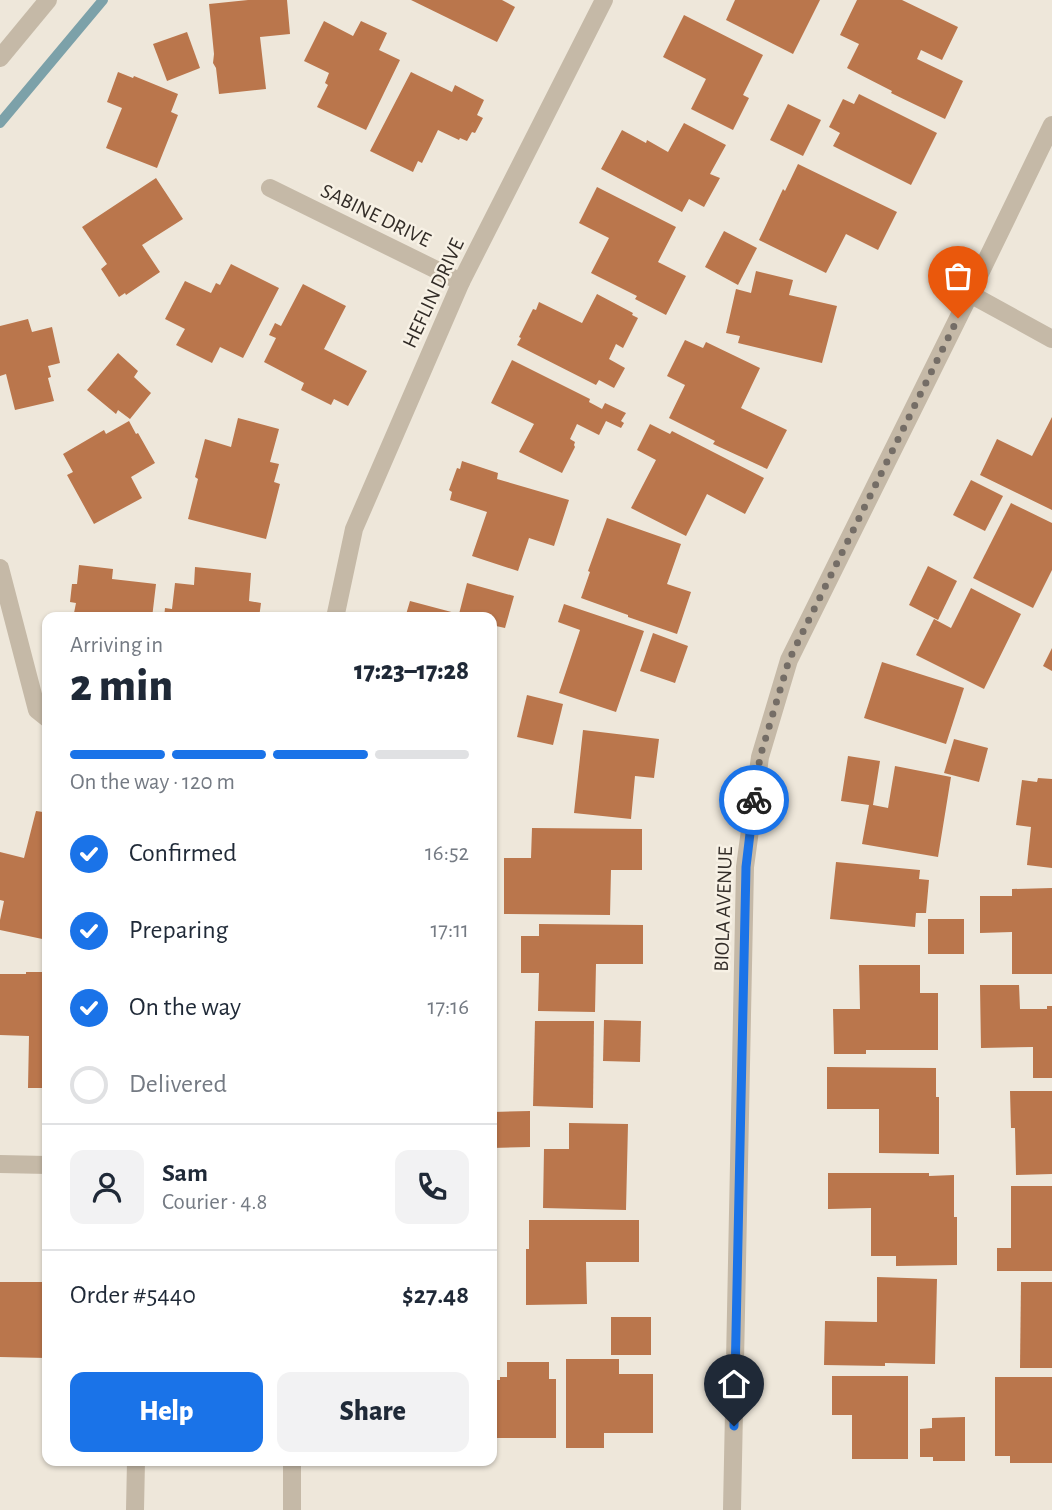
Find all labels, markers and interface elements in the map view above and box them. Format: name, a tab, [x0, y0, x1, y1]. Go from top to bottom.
street label: SABINE DRIVE	[318, 180, 434, 251]
street label: HEFLIN DRIVE	[399, 235, 468, 351]
pin	[928, 246, 988, 318]
icon: bag	[939, 257, 977, 295]
text: Arriving in	[70, 634, 163, 657]
text: 17:23–17:28	[354, 658, 469, 684]
text: 2 min	[70, 663, 173, 709]
courier	[719, 765, 789, 835]
text: On the way · 120 m	[70, 771, 235, 794]
icon: bike	[735, 781, 773, 819]
icon: check	[70, 835, 108, 873]
text: Confirmed	[129, 840, 237, 866]
text: 16:52	[425, 842, 469, 865]
street label: BIOLA AVENUE	[711, 846, 736, 972]
icon: check	[70, 912, 108, 950]
text: Preparing	[129, 917, 228, 943]
text: 17:11	[430, 919, 469, 942]
icon: check	[70, 989, 108, 1027]
text: On the way	[129, 994, 241, 1020]
text: 17:16	[428, 996, 469, 1019]
text: Delivered	[129, 1071, 227, 1097]
button: person	[70, 1150, 144, 1224]
button: phone	[395, 1150, 469, 1224]
text: Sam	[162, 1160, 208, 1186]
text: Courier · 4.8	[162, 1191, 267, 1214]
text: Order #5440	[70, 1282, 196, 1308]
text: $27.48	[402, 1282, 469, 1308]
pin	[704, 1354, 764, 1426]
icon: home	[715, 1365, 753, 1403]
button: Help	[70, 1372, 263, 1452]
button: Share	[277, 1372, 469, 1452]

